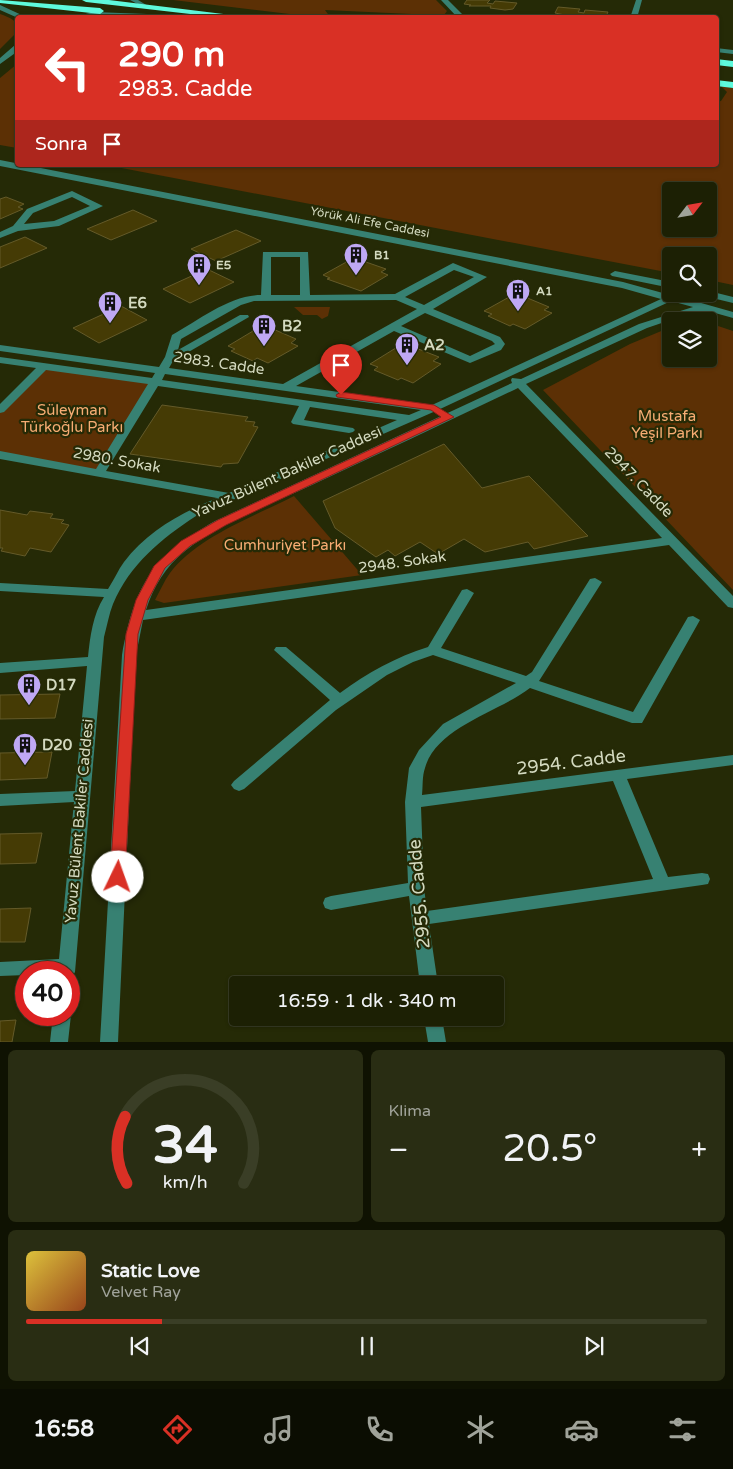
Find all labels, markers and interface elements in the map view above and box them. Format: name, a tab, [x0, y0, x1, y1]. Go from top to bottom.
text: 290 m	[118, 34, 225, 76]
icon: left	[35, 35, 100, 100]
text: 2983. Cadde	[118, 76, 253, 102]
icon: arrive	[98, 130, 126, 158]
text: Sonra	[35, 133, 88, 155]
north arrow	[662, 182, 718, 238]
map controls	[662, 182, 717, 367]
street label: Yörük Ali Efe Caddesi	[309, 204, 431, 240]
building icon: B1	[343, 242, 369, 276]
button: search	[662, 247, 717, 302]
place label: B1	[374, 248, 390, 262]
building icon: E5	[186, 252, 212, 286]
place label: E5	[216, 258, 232, 272]
building icon: A1	[505, 278, 531, 312]
place label: A1	[536, 284, 553, 298]
building icon: E6	[97, 290, 123, 324]
place label: E6	[128, 294, 147, 312]
button: layers	[662, 312, 717, 367]
building icon: B2	[251, 313, 277, 347]
place label: B2	[282, 317, 302, 335]
building icon: A2	[394, 332, 420, 366]
place label: A2	[424, 336, 445, 354]
pin	[320, 344, 362, 395]
street label: 2983. Cadde	[172, 348, 266, 378]
icon: arrive	[327, 351, 355, 379]
park label: Süleyman Türkoğlu Parkı	[21, 401, 123, 436]
park label: Mustafa Yeşil Parkı	[631, 407, 703, 442]
street label: Yavuz Bülent Bakiler Caddesi	[190, 422, 384, 522]
street label: 2980. Sokak	[72, 443, 162, 477]
street label: 2947. Cadde	[601, 443, 677, 521]
park label: Cumhuriyet Parkı	[224, 536, 346, 554]
street label: 2948. Sokak	[357, 547, 447, 577]
building icon: D17	[16, 672, 42, 706]
place label: D17	[46, 676, 76, 694]
street label: Yavuz Bülent Bakiler Caddesi	[61, 718, 97, 924]
building icon: D20	[12, 732, 38, 766]
place label: D20	[42, 736, 73, 754]
street label: 2954. Cadde	[515, 744, 627, 780]
street label: 2955. Cadde	[403, 838, 435, 950]
position arrow	[91, 850, 143, 902]
speed limit sign: 40	[15, 961, 80, 1026]
text: 16:59 · 1 dk · 340 m	[277, 990, 456, 1012]
text: Klima	[389, 1101, 431, 1121]
text: 34	[153, 1114, 218, 1177]
text: 20.5°	[502, 1126, 597, 1172]
text: −	[389, 1133, 408, 1167]
text: +	[691, 1133, 707, 1167]
text: km/h	[163, 1172, 208, 1193]
text: Static Love	[101, 1260, 200, 1282]
text: Velvet Ray	[101, 1282, 181, 1302]
icon: previous	[126, 1332, 154, 1360]
icon: pause	[353, 1332, 381, 1360]
icon: next	[580, 1332, 608, 1360]
icon: directions	[160, 1412, 195, 1447]
icon: music	[261, 1412, 296, 1447]
icon: phone	[362, 1412, 397, 1447]
icon: climate	[463, 1412, 498, 1447]
icon: car	[564, 1412, 599, 1447]
icon: filters	[665, 1412, 700, 1447]
text: 16:58	[33, 1416, 94, 1442]

